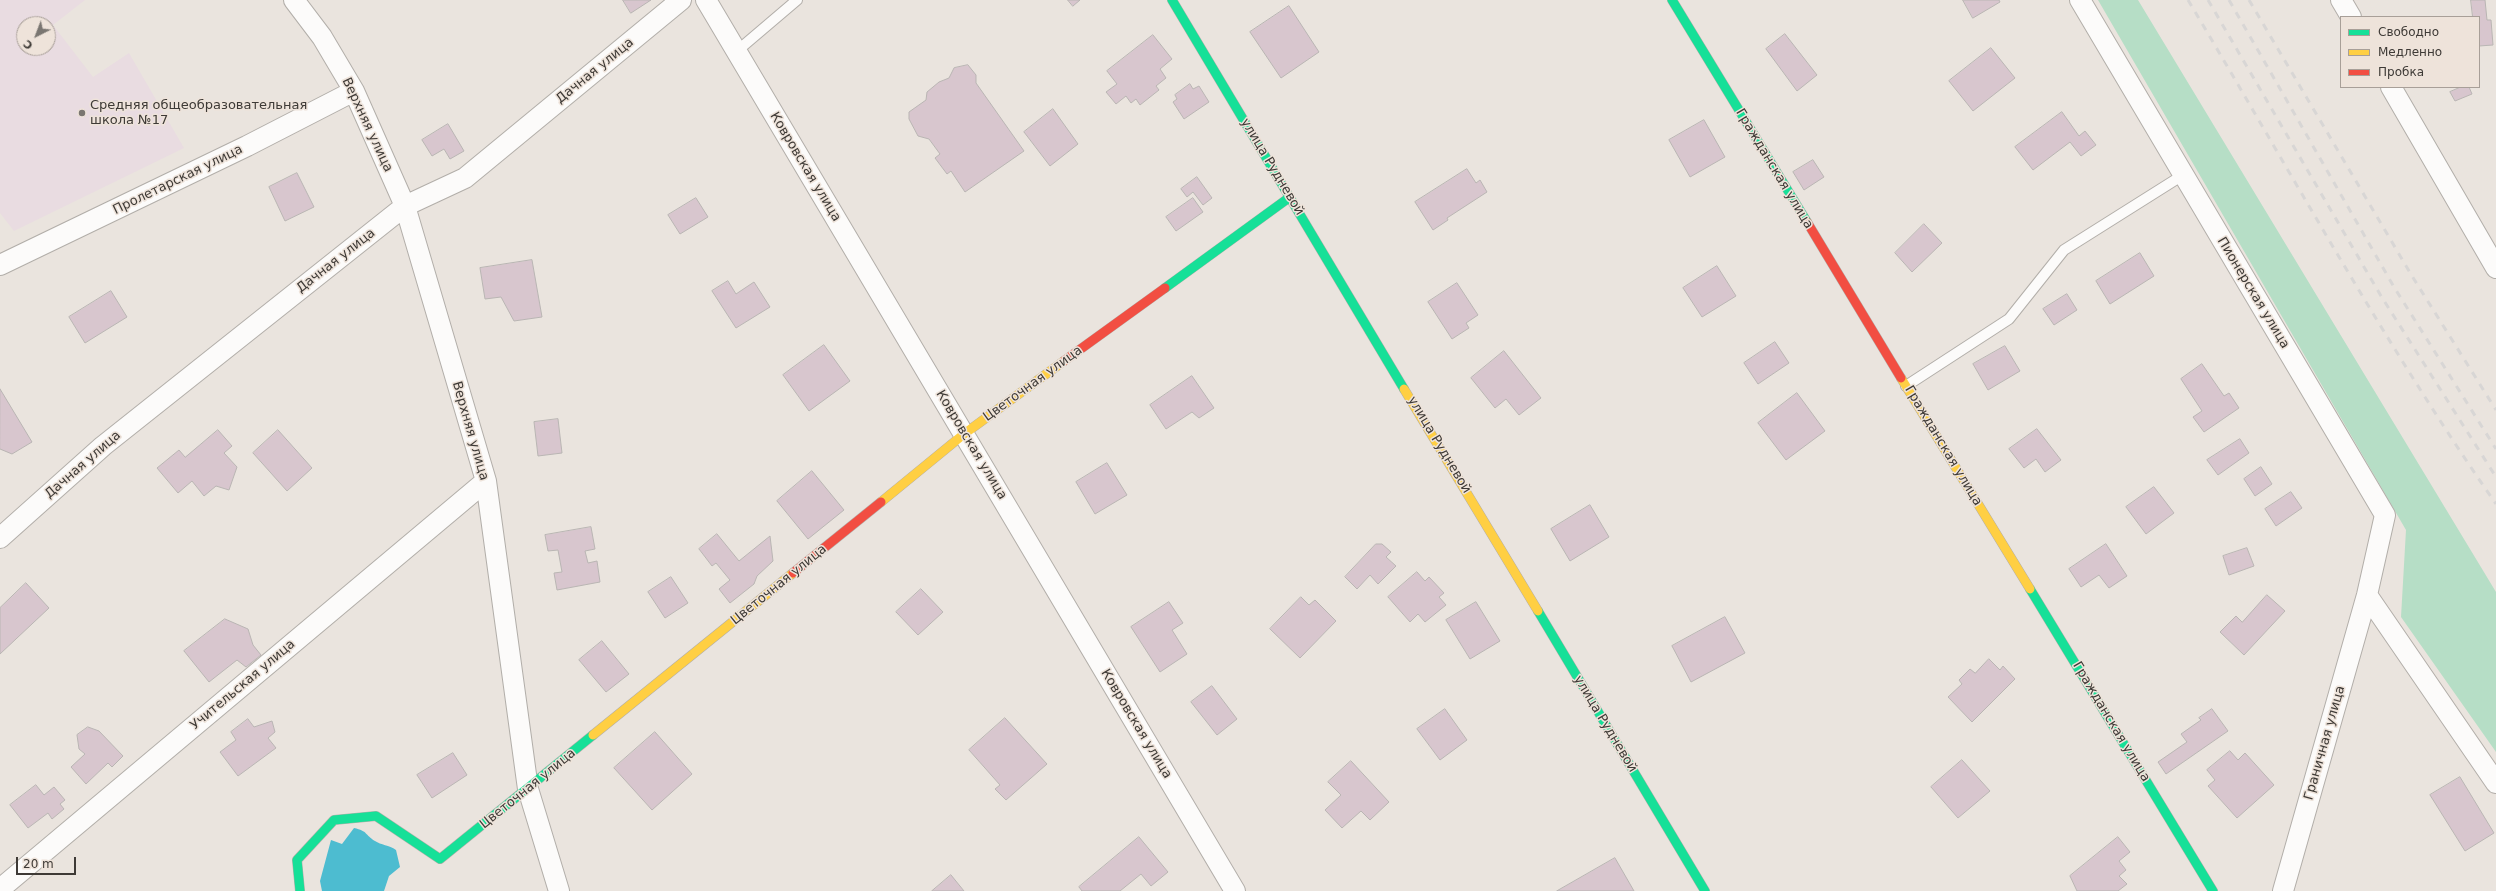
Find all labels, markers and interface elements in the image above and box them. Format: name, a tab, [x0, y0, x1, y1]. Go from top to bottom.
north arrow	[16, 16, 56, 56]
legend	[2340, 16, 2480, 88]
text: Свободно	[2378, 25, 2439, 39]
street label: Дачная улица	[553, 35, 637, 107]
text: С	[21, 37, 36, 52]
text: Медленно	[2378, 45, 2442, 59]
text: Пробка	[2378, 65, 2424, 79]
street label: Верхняя улица	[338, 75, 396, 175]
place label: Средняя общеобразовательная школа №17	[90, 98, 307, 129]
street label: Гражданская улица	[1732, 106, 1816, 232]
marker: Средняя общеобразовательная школа №17	[77, 108, 87, 118]
street label: Ковровская улица	[766, 109, 844, 225]
street label: улица Рудневой	[1237, 116, 1307, 218]
street label: Пролетарская улица	[111, 142, 245, 218]
street label: Дачная улица	[294, 225, 378, 297]
street label: Пионерская улица	[2214, 235, 2292, 351]
street label: Цветочная улица	[980, 343, 1086, 425]
street label: Верхняя улица	[448, 380, 492, 482]
street label: Гражданская улица	[1901, 383, 1985, 509]
street label: Ковровская улица	[932, 387, 1010, 503]
street label: улица Рудневой	[1404, 394, 1474, 496]
street label: Дачная улица	[42, 428, 124, 502]
street label: Цветочная улица	[728, 542, 830, 628]
street label: Учительская улица	[188, 637, 298, 733]
street label: Гражданская улица	[2069, 659, 2153, 785]
street label: Ковровская улица	[1097, 666, 1175, 782]
street label: улица Рудневой	[1570, 673, 1640, 775]
street label: Граничная улица	[2301, 684, 2349, 802]
street label: Цветочная улица	[477, 746, 579, 832]
scale bar	[18, 849, 78, 875]
text: 20 m	[23, 857, 54, 871]

